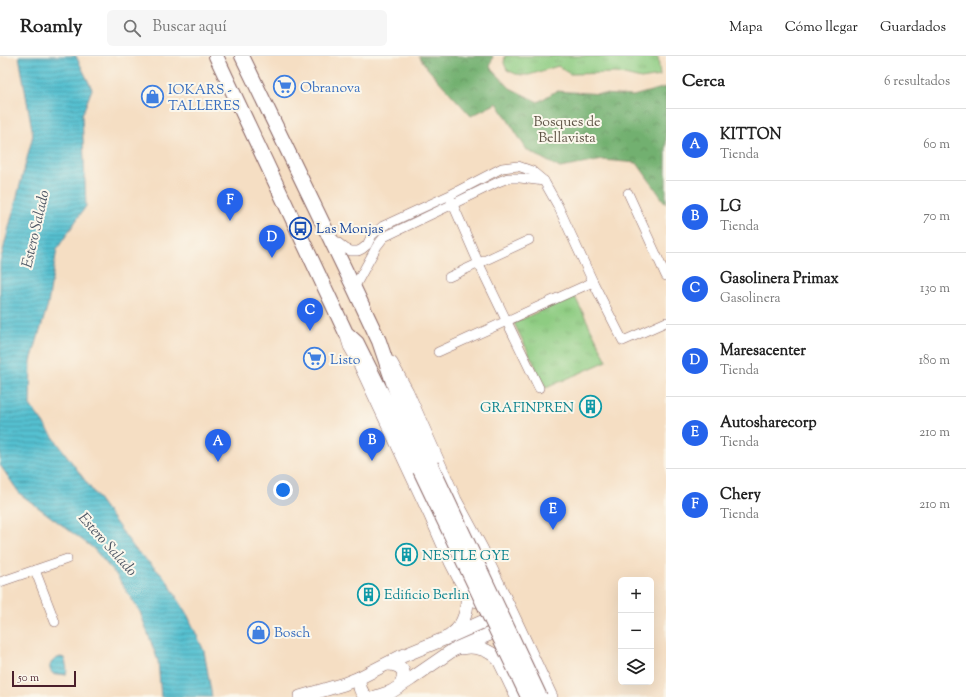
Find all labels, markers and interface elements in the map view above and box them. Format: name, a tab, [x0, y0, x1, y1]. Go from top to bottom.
search box	[107, 10, 387, 46]
text: Roamly	[20, 14, 83, 41]
icon: search	[121, 17, 143, 39]
text: Buscar aquí	[153, 17, 227, 38]
text: Mapa	[729, 18, 763, 38]
text: Cómo llegar	[785, 18, 858, 38]
text: Guardados	[880, 18, 946, 38]
text: Cerca	[682, 70, 725, 94]
text: 6 resultados	[884, 73, 950, 91]
supermarket icon: Obranova	[271, 74, 297, 100]
place label: Obranova	[300, 79, 361, 99]
place label: IOKARS - TALLERES	[168, 81, 240, 117]
shop icon: IOKARS - TALLERES	[139, 84, 165, 110]
park label: Bosques de Bellavista	[533, 113, 601, 149]
text: KITTON	[720, 125, 781, 146]
text: A	[690, 136, 700, 154]
text: 60 m	[923, 136, 950, 154]
text: Tienda	[720, 146, 759, 164]
water label: Estero Salado	[17, 188, 56, 270]
pin: F	[217, 188, 243, 221]
text: LG	[720, 197, 741, 218]
text: B	[691, 208, 699, 226]
text: 70 m	[923, 208, 950, 226]
bus stop icon: Las Monjas	[287, 215, 313, 241]
text: Tienda	[720, 218, 759, 236]
place label: Las Monjas	[316, 220, 384, 240]
pin: D	[259, 225, 285, 258]
text: Gasolinera Primax	[720, 269, 839, 290]
text: C	[690, 280, 700, 298]
text: 130 m	[920, 280, 950, 298]
text: Gasolinera	[720, 290, 781, 308]
pin: C	[297, 298, 323, 331]
text: Maresacenter	[720, 341, 806, 362]
supermarket icon: Listo	[301, 346, 327, 372]
place label: Listo	[330, 351, 361, 371]
text: D	[690, 352, 700, 370]
text: 180 m	[919, 352, 950, 370]
text: Tienda	[720, 362, 759, 380]
building icon: GRAFINPREN	[577, 394, 603, 420]
place label: GRAFINPREN	[480, 399, 574, 419]
text: Autosharecorp	[720, 413, 817, 434]
text: E	[691, 424, 699, 442]
text: 210 m	[919, 424, 950, 442]
pin: B	[359, 428, 385, 461]
pin: A	[205, 429, 231, 462]
text: Tienda	[720, 434, 759, 452]
your location	[273, 480, 293, 500]
text: Chery	[720, 485, 761, 506]
text: F	[691, 496, 699, 514]
text: 210 m	[919, 496, 950, 514]
pin: E	[540, 497, 566, 530]
text: Tienda	[720, 506, 759, 524]
water label: Estero Salado	[73, 508, 141, 582]
building icon: NESTLE GYE	[393, 542, 419, 568]
place label: NESTLE GYE	[422, 547, 510, 567]
map controls	[618, 577, 654, 685]
button: +	[618, 577, 654, 613]
building icon: Edificio Berlin	[356, 581, 382, 607]
place label: Edificio Berlin	[384, 586, 469, 606]
button: −	[618, 613, 654, 649]
shop icon: Bosch	[246, 619, 272, 645]
place label: Bosch	[274, 624, 310, 644]
button: layers	[618, 649, 654, 685]
scale bar	[12, 669, 76, 688]
text: 50 m	[18, 670, 39, 686]

